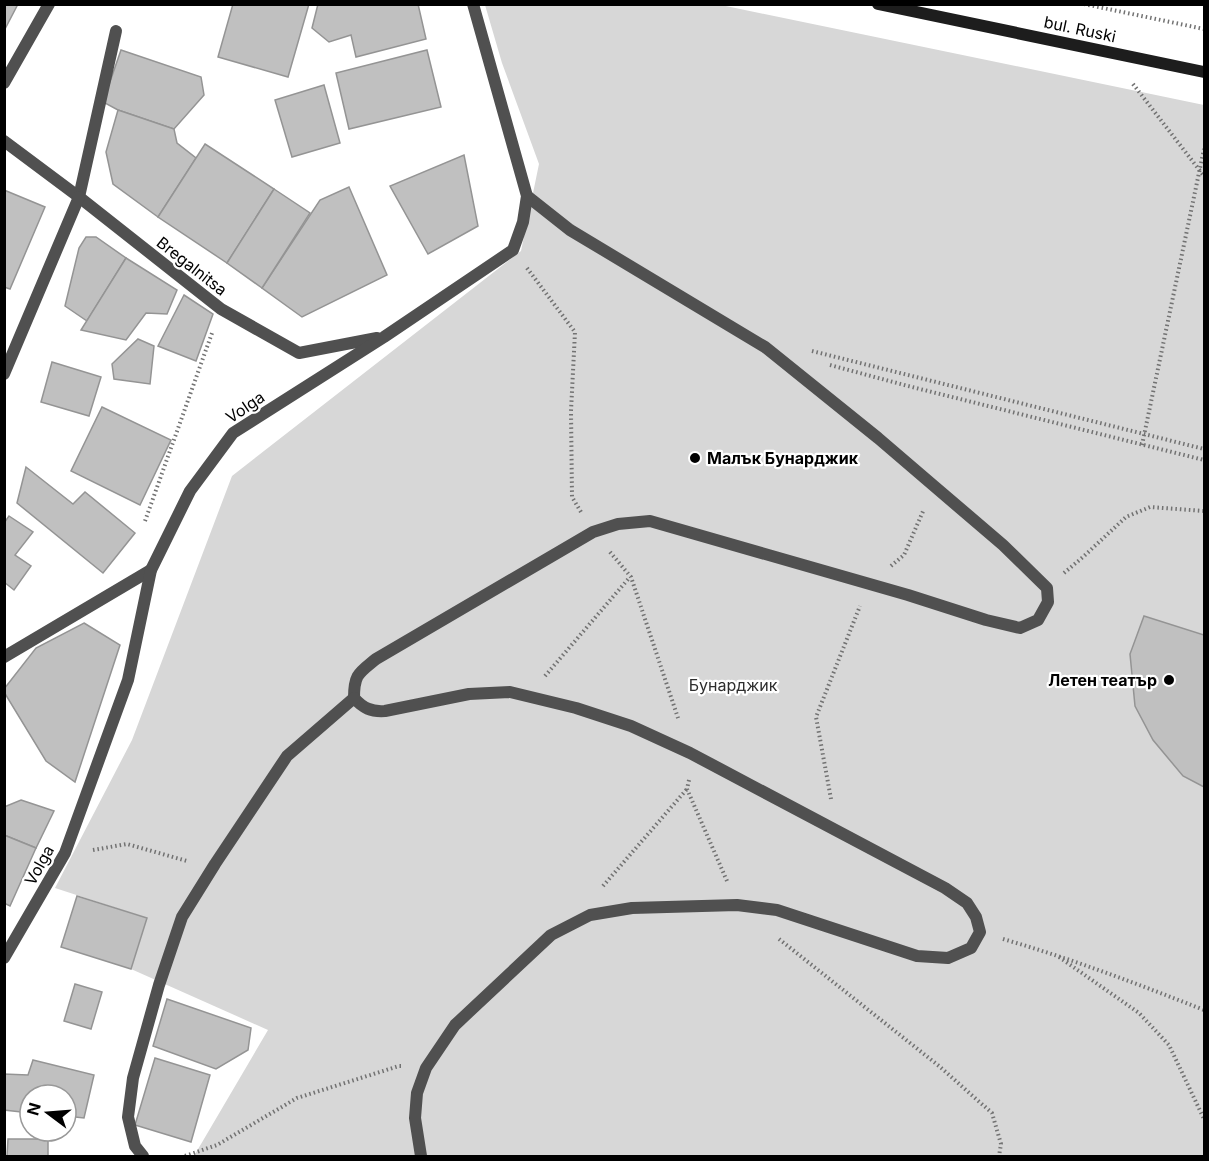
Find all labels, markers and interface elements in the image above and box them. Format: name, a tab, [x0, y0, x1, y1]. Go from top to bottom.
street label: bul. Ruski	[1042, 12, 1118, 46]
street label: Bregalnitsa	[153, 232, 231, 300]
street label: Volga	[222, 387, 268, 427]
place label: Малък Бунарджик	[707, 448, 859, 468]
marker: Малък Бунарджик	[688, 451, 702, 465]
place label: Летен театър	[1048, 670, 1157, 690]
marker: Летен театър	[1162, 673, 1176, 687]
park label: Бунарджик	[689, 675, 778, 695]
street label: Volga	[20, 842, 58, 888]
north arrow	[18, 1083, 78, 1143]
text: N	[22, 1100, 45, 1117]

